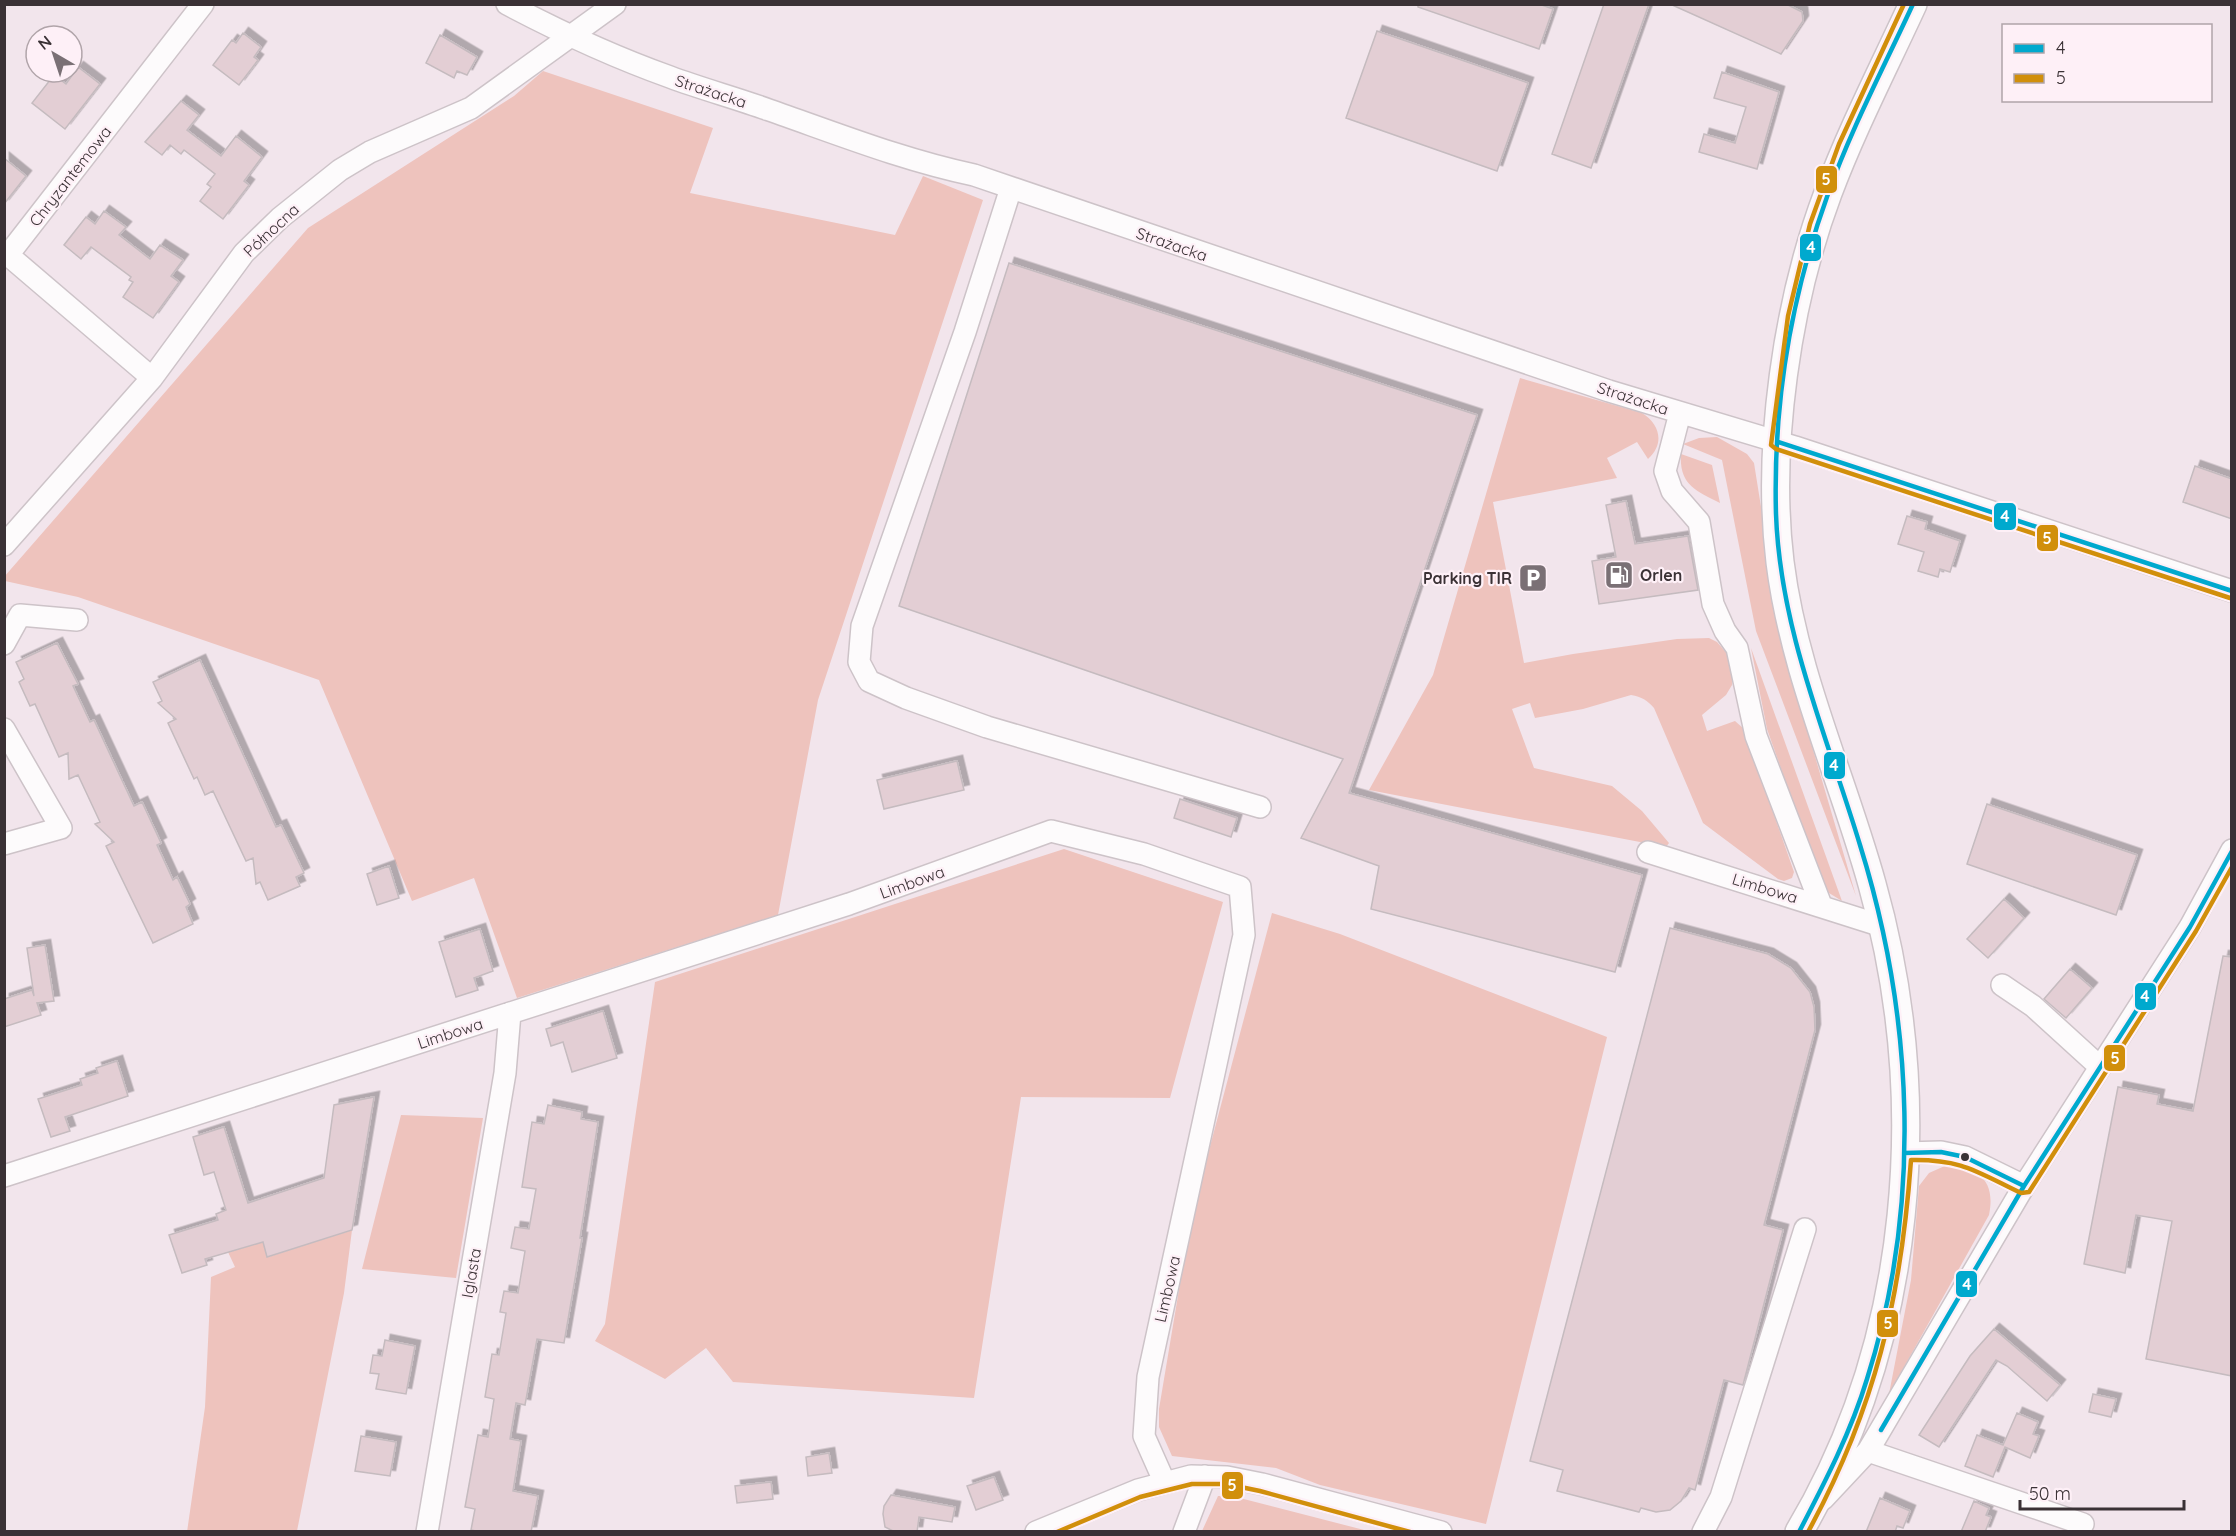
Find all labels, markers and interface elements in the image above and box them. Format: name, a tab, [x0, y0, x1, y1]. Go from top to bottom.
north arrow	[24, 24, 84, 84]
legend	[2002, 24, 2212, 102]
text: N	[34, 31, 55, 54]
text: 4	[2056, 36, 2066, 59]
text: 5	[2056, 66, 2066, 89]
street label: Strażacka	[673, 70, 749, 112]
street label: Chryzantemowa	[25, 122, 115, 230]
line badge: 5	[1815, 165, 1838, 194]
text: 5	[1821, 169, 1831, 189]
street label: Północna	[239, 199, 303, 261]
street label: Strażacka	[1134, 223, 1210, 265]
line badge: 4	[1799, 233, 1822, 262]
text: 4	[1806, 237, 1816, 257]
street label: Strażacka	[1595, 377, 1671, 419]
line badge: 4	[1993, 502, 2017, 531]
text: 4	[2000, 506, 2010, 526]
line badge: 5	[2036, 524, 2059, 552]
text: 5	[2042, 528, 2052, 548]
fuel station icon: Orlen	[1603, 559, 1635, 591]
parking icon: Parking TIR	[1517, 562, 1549, 594]
place label: Orlen	[1640, 565, 1682, 585]
place label: Parking TIR	[1423, 568, 1512, 588]
line badge: 4	[1823, 751, 1846, 780]
text: 4	[1829, 755, 1839, 775]
street label: Limbowa	[877, 861, 947, 903]
street label: Limbowa	[1730, 869, 1800, 907]
line badge: 4	[2134, 982, 2157, 1011]
text: 4	[2140, 986, 2150, 1006]
street label: Limbowa	[415, 1013, 485, 1053]
line badge: 5	[2103, 1044, 2126, 1072]
text: 5	[2110, 1048, 2120, 1068]
unlabelled marker	[1959, 1151, 1971, 1163]
street label: Iglasta	[457, 1247, 485, 1299]
street label: Limbowa	[1150, 1254, 1184, 1324]
line badge: 4	[1955, 1270, 1978, 1298]
text: 4	[1962, 1274, 1972, 1294]
line badge: 5	[1876, 1309, 1899, 1338]
text: 5	[1883, 1313, 1893, 1333]
line badge: 5	[1221, 1471, 1244, 1500]
scale bar	[2020, 1473, 2184, 1511]
text: 5	[1227, 1475, 1237, 1495]
text: 50 m	[2029, 1482, 2071, 1505]

